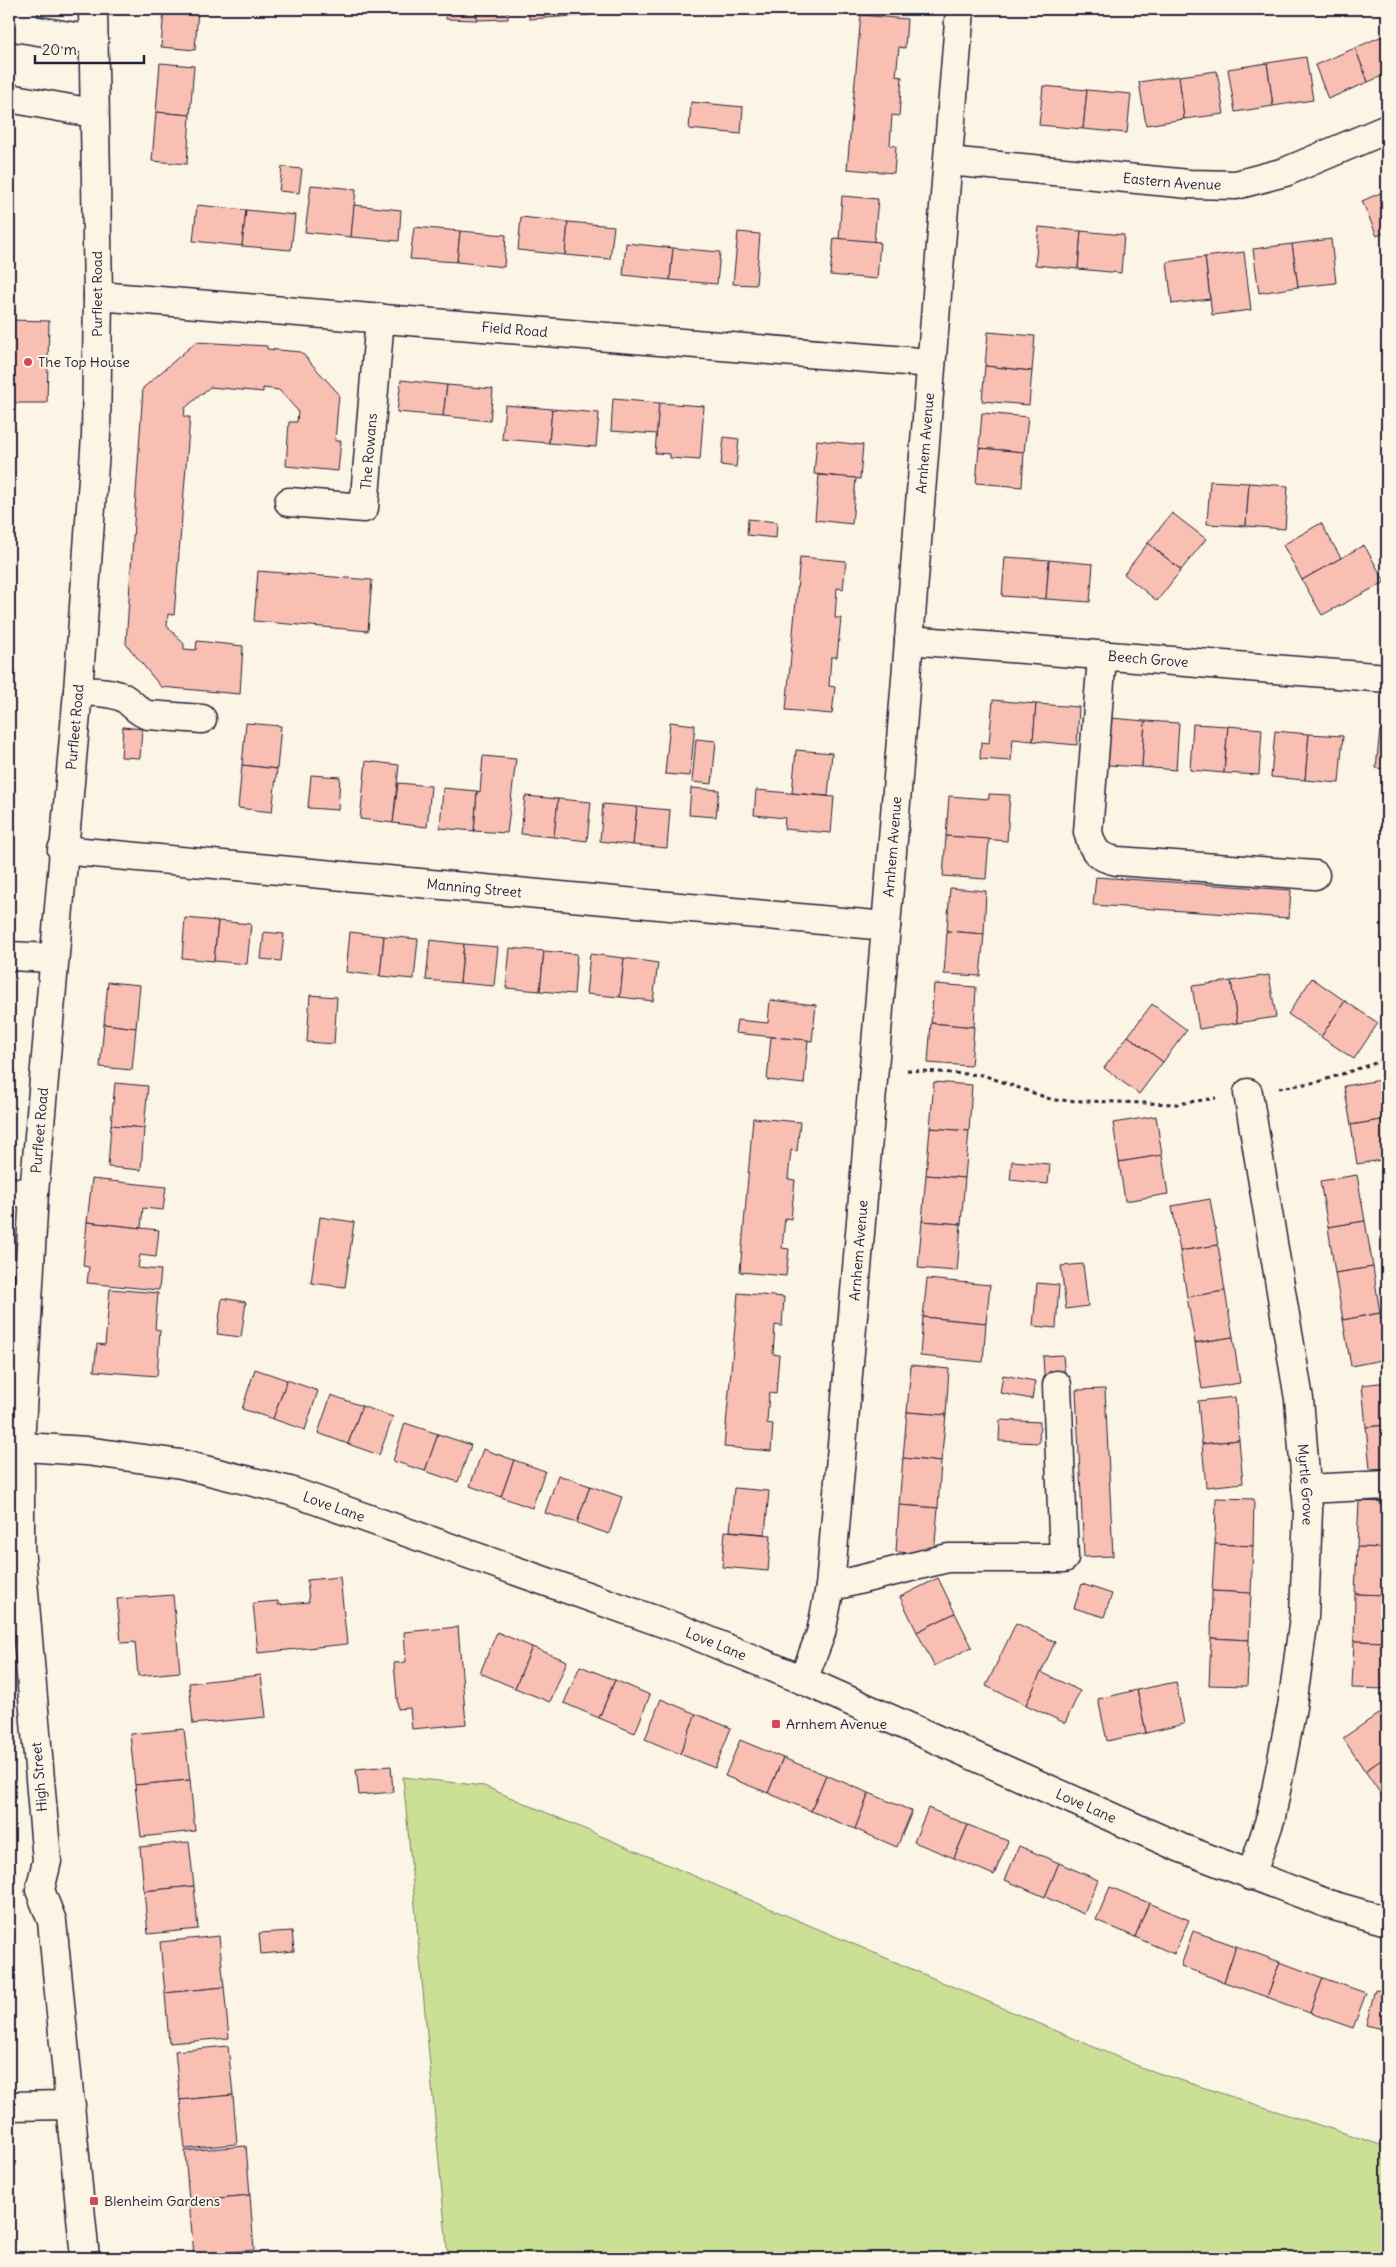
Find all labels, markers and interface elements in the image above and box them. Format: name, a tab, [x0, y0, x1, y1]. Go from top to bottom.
scale bar	[35, 32, 144, 64]
text: 20 m	[42, 40, 77, 59]
street label: Eastern Avenue	[1122, 169, 1221, 194]
street label: Purfleet Road	[88, 251, 106, 337]
street label: Field Road	[481, 318, 548, 341]
place label: The Top House	[38, 353, 130, 371]
marker: The Top House	[22, 356, 34, 368]
street label: Arnhem Avenue	[912, 392, 938, 494]
street label: The Rowans	[357, 413, 381, 490]
street label: Beech Grove	[1107, 647, 1189, 671]
street label: Purfleet Road	[62, 684, 87, 771]
street label: Arnhem Avenue	[879, 796, 905, 898]
street label: Manning Street	[426, 875, 523, 901]
street label: Purfleet Road	[27, 1087, 52, 1174]
street label: Arnhem Avenue	[845, 1199, 872, 1302]
street label: Myrtle Grove	[1294, 1443, 1317, 1526]
street label: Love Lane	[301, 1487, 367, 1526]
street label: Love Lane	[683, 1623, 749, 1664]
place label: Arnhem Avenue	[786, 1715, 887, 1733]
marker: Arnhem Avenue	[770, 1718, 782, 1730]
street label: High Street	[27, 1741, 51, 1813]
street label: Love Lane	[1053, 1785, 1119, 1827]
place label: Blenheim Gardens	[104, 2192, 220, 2210]
marker: Blenheim Gardens	[88, 2195, 100, 2207]

